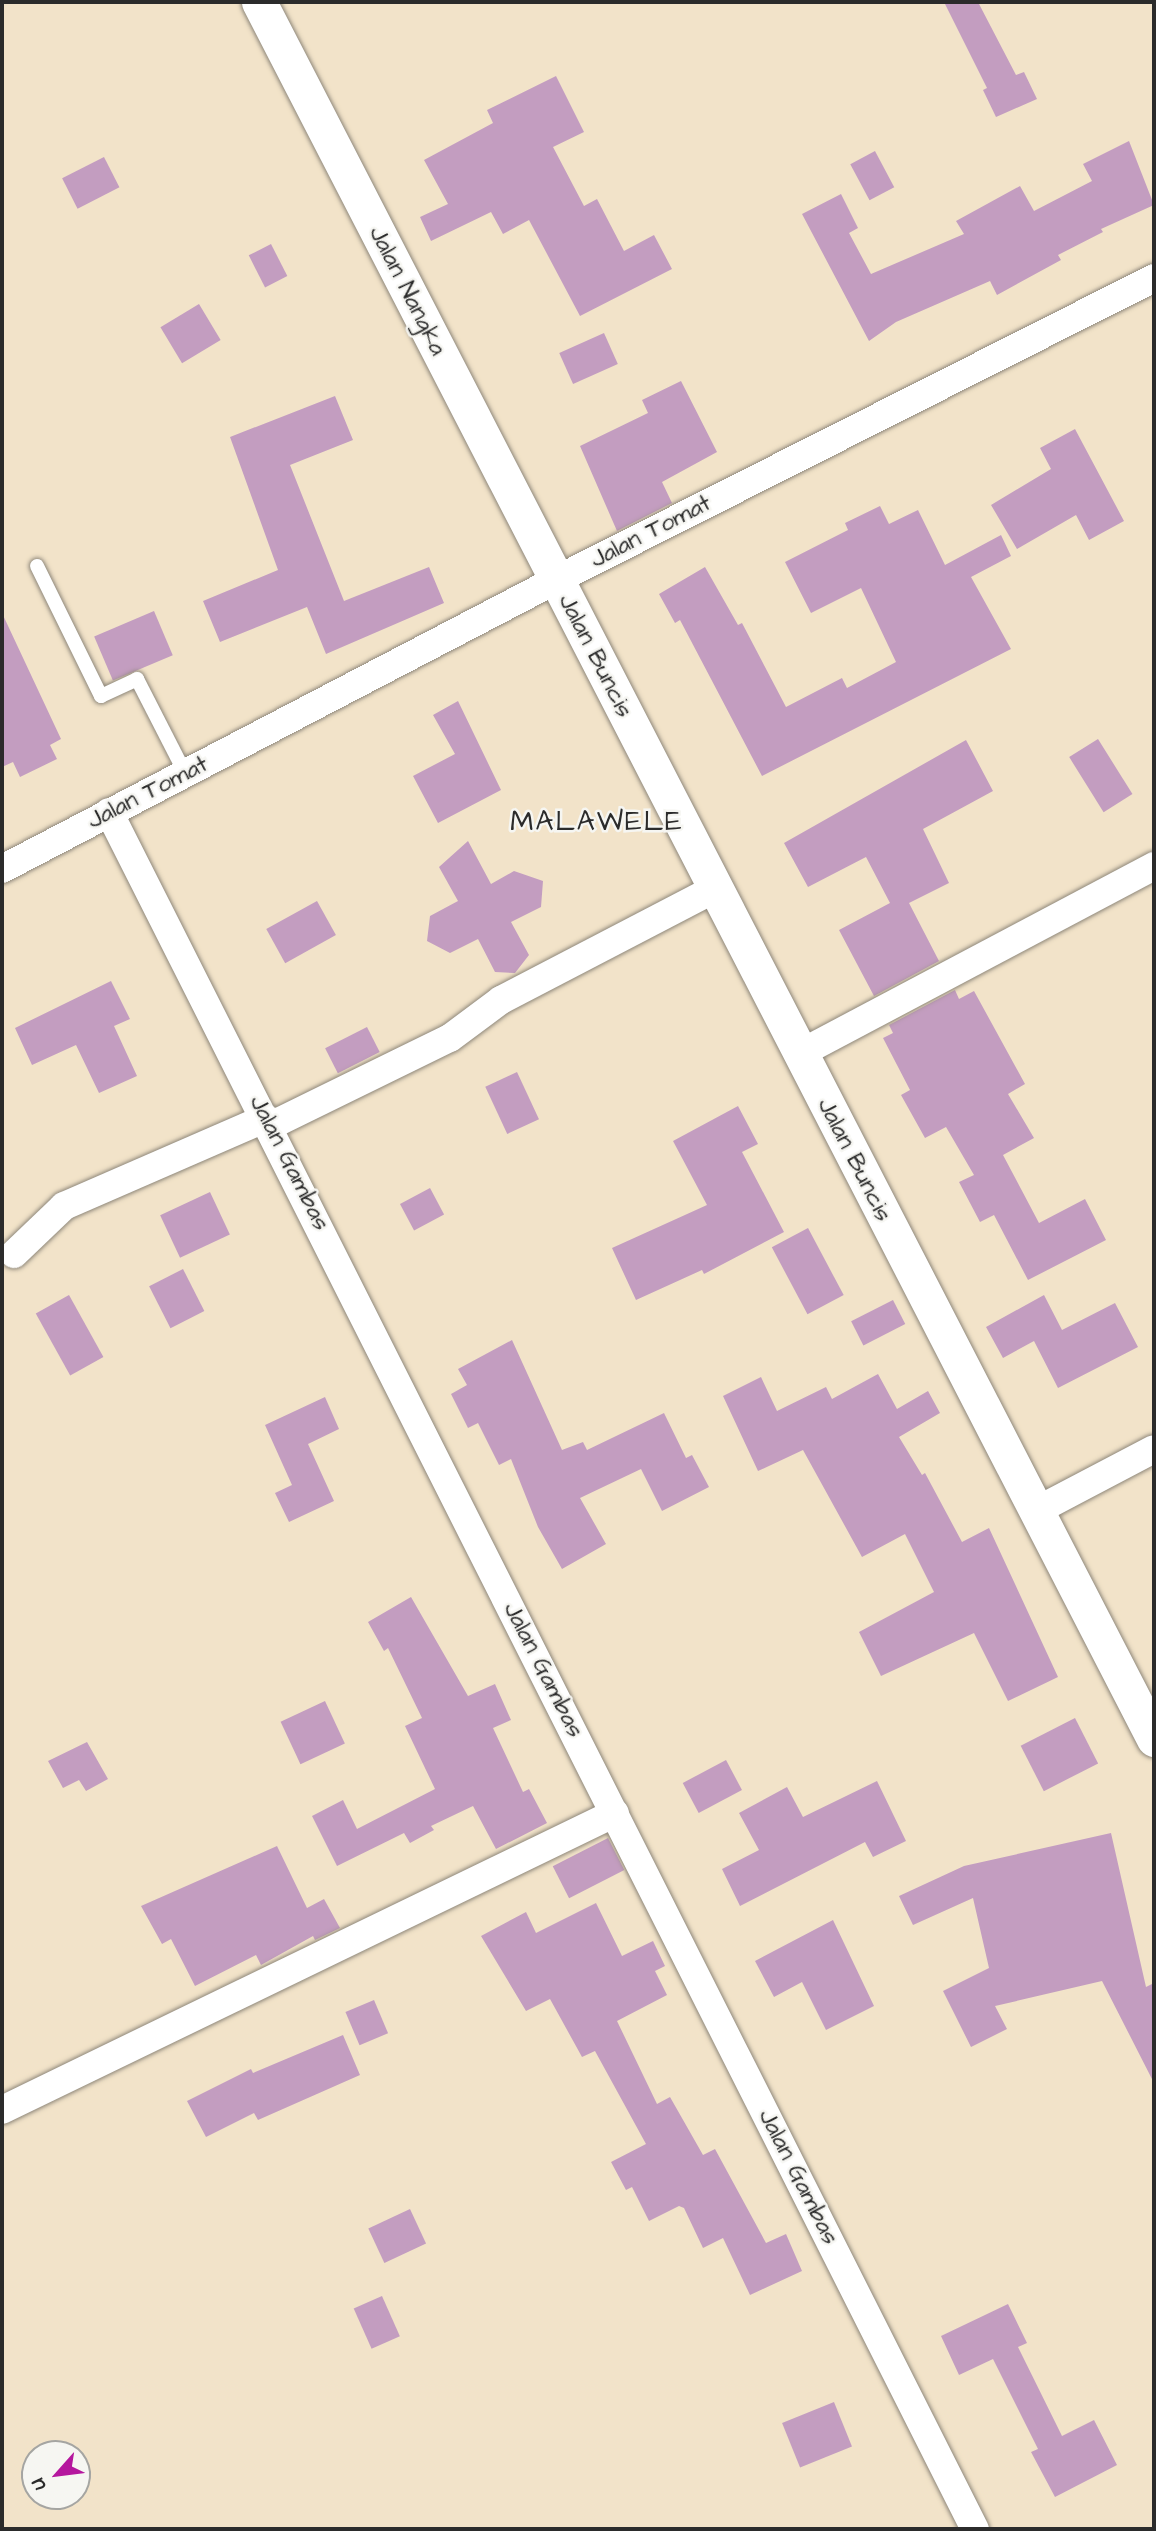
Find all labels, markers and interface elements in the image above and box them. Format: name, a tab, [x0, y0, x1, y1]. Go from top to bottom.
street label: Jalan Nangka	[362, 222, 452, 360]
street label: Jalan Tomat	[586, 489, 716, 575]
street label: Jalan Buncis	[552, 589, 638, 723]
street label: Jalan Tomat	[83, 750, 213, 836]
district label: MALAWELE	[511, 805, 683, 839]
street label: Jalan Gambas	[243, 1091, 335, 1235]
street label: Jalan Buncis	[811, 1093, 897, 1227]
street label: Jalan Gambas	[497, 1598, 589, 1742]
street label: Jalan Gambas	[752, 2105, 844, 2249]
north arrow	[21, 2440, 91, 2510]
text: U	[24, 2473, 53, 2495]

